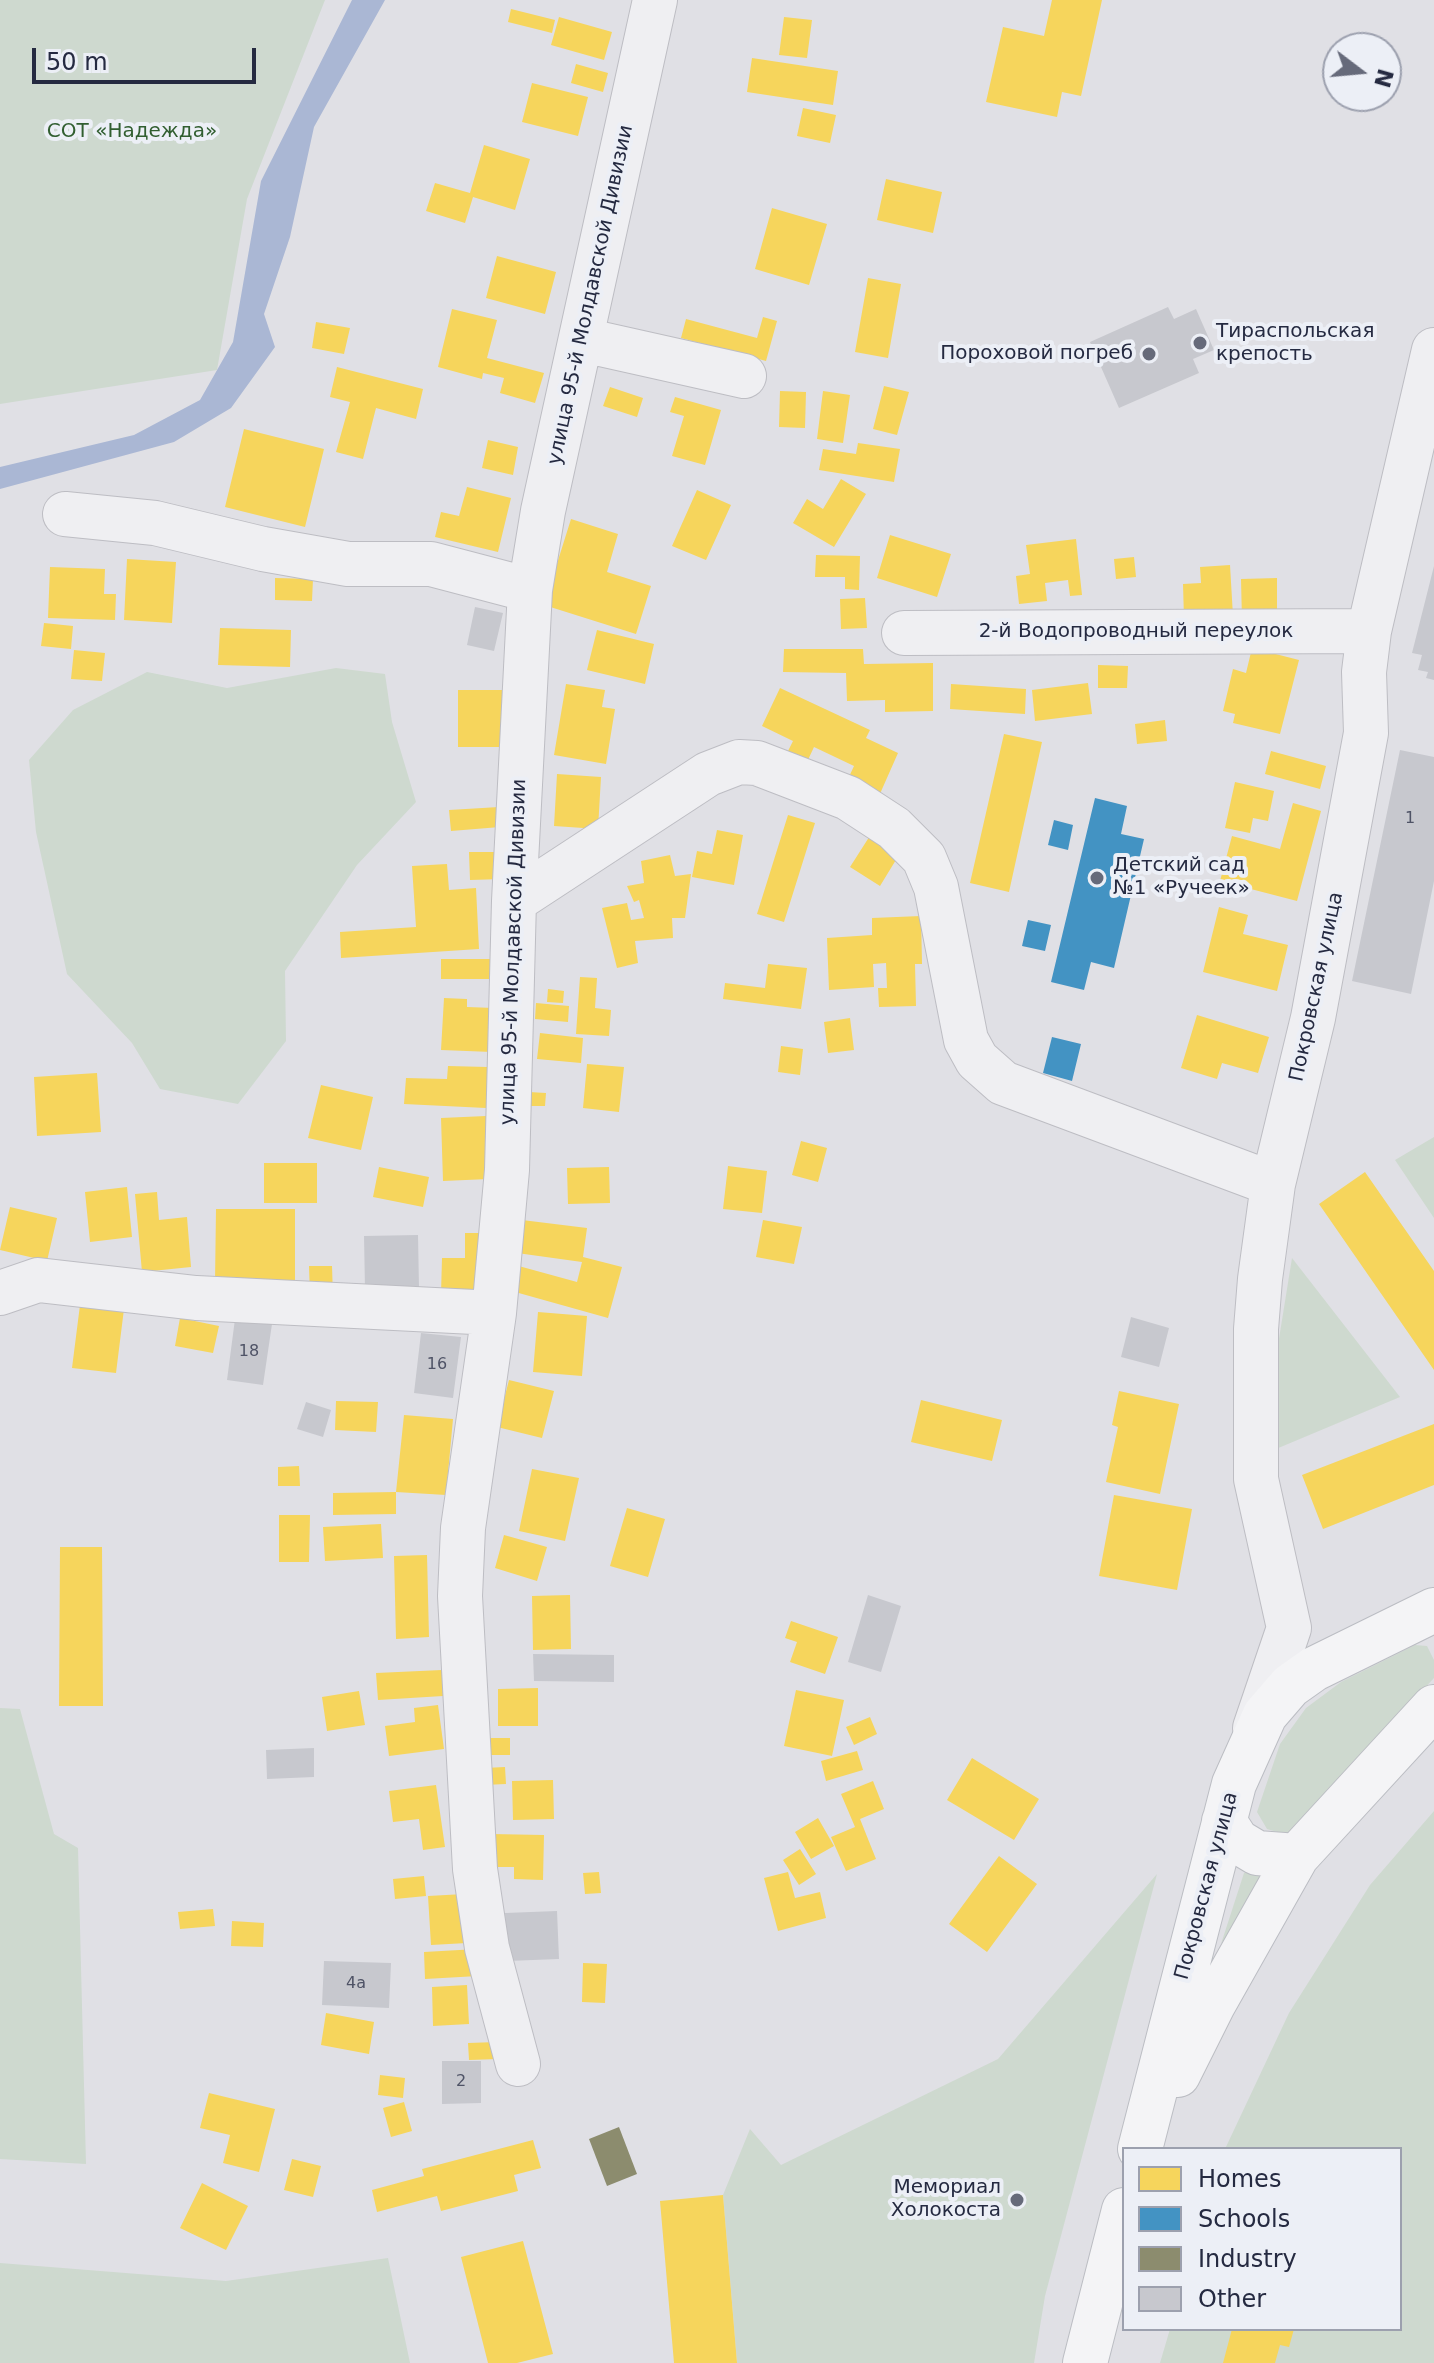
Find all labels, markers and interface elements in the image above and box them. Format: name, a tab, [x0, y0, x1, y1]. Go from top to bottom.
scale bar	[36, 32, 260, 82]
north arrow	[1322, 32, 1402, 112]
text: 50 m	[46, 48, 108, 76]
text: N	[1369, 66, 1398, 90]
park label: СОТ «Надежда»	[47, 120, 217, 144]
street label: улица 95-й Молдавской Дивизии	[543, 123, 639, 467]
place label: Тираспольская крепость	[1216, 320, 1374, 367]
marker: Тираспольская крепость	[1191, 334, 1209, 352]
place label: Пороховой погреб	[940, 342, 1133, 366]
marker: Пороховой погреб	[1140, 345, 1158, 363]
street label: 2-й Водопроводный переулок	[979, 620, 1293, 644]
street label: улица 95-й Молдавской Дивизии	[496, 778, 532, 1126]
house number: 1	[1405, 809, 1415, 829]
place label: Детский сад №1 «Ручеек»	[1113, 854, 1250, 901]
marker: Детский сад №1 «Ручеек»	[1088, 869, 1106, 887]
street label: Покровская улица	[1285, 890, 1349, 1084]
house number: 18	[239, 1342, 259, 1362]
house number: 16	[427, 1355, 447, 1375]
street label: Покровская улица	[1170, 1790, 1244, 1982]
house number: 4а	[346, 1974, 366, 1994]
house number: 2	[456, 2072, 466, 2092]
legend	[1122, 2147, 1402, 2331]
text: Homes	[1198, 2165, 1281, 2193]
place label: Мемориал Холокоста	[891, 2176, 1001, 2223]
marker: Мемориал Холокоста	[1008, 2191, 1026, 2209]
text: Schools	[1198, 2205, 1290, 2233]
text: Industry	[1198, 2245, 1297, 2273]
text: Other	[1198, 2285, 1266, 2313]

